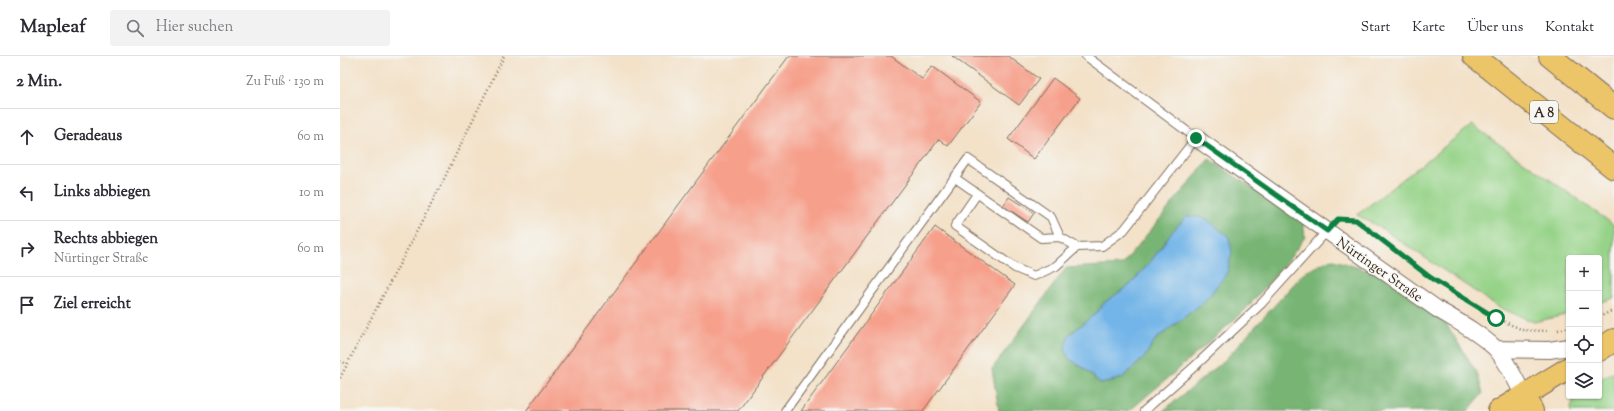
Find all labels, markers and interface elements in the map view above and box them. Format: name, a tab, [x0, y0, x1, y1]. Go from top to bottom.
search box	[110, 10, 390, 46]
text: Mapleaf	[20, 14, 86, 41]
icon: search	[124, 17, 146, 39]
text: Hier suchen	[156, 17, 233, 38]
text: Start	[1361, 18, 1390, 38]
text: Karte	[1412, 18, 1445, 38]
text: Über uns	[1467, 18, 1523, 38]
text: Kontakt	[1545, 18, 1594, 38]
text: 2 Min.	[16, 70, 62, 94]
text: Zu Fuß · 130 m	[246, 73, 324, 91]
road number: A 8	[1530, 101, 1558, 123]
icon: ahead	[16, 126, 38, 148]
text: Geradeaus	[54, 126, 122, 147]
text: 60 m	[297, 128, 324, 146]
route end	[1187, 129, 1205, 147]
icon: left	[16, 182, 38, 204]
text: Links abbiegen	[54, 182, 151, 203]
text: 10 m	[299, 184, 324, 202]
text: Rechts abbiegen	[54, 229, 158, 250]
street label: Nürtinger Straße	[1332, 233, 1426, 308]
icon: right	[16, 238, 38, 260]
text: 60 m	[297, 240, 324, 258]
text: Nürtinger Straße	[54, 250, 148, 268]
map controls	[1566, 255, 1602, 399]
button: +	[1566, 255, 1602, 291]
button: −	[1566, 291, 1602, 327]
icon: arrive	[16, 294, 38, 316]
text: Ziel erreicht	[54, 294, 131, 315]
route start	[1487, 309, 1505, 327]
button: locate	[1566, 327, 1602, 363]
button: layers	[1566, 363, 1602, 399]

